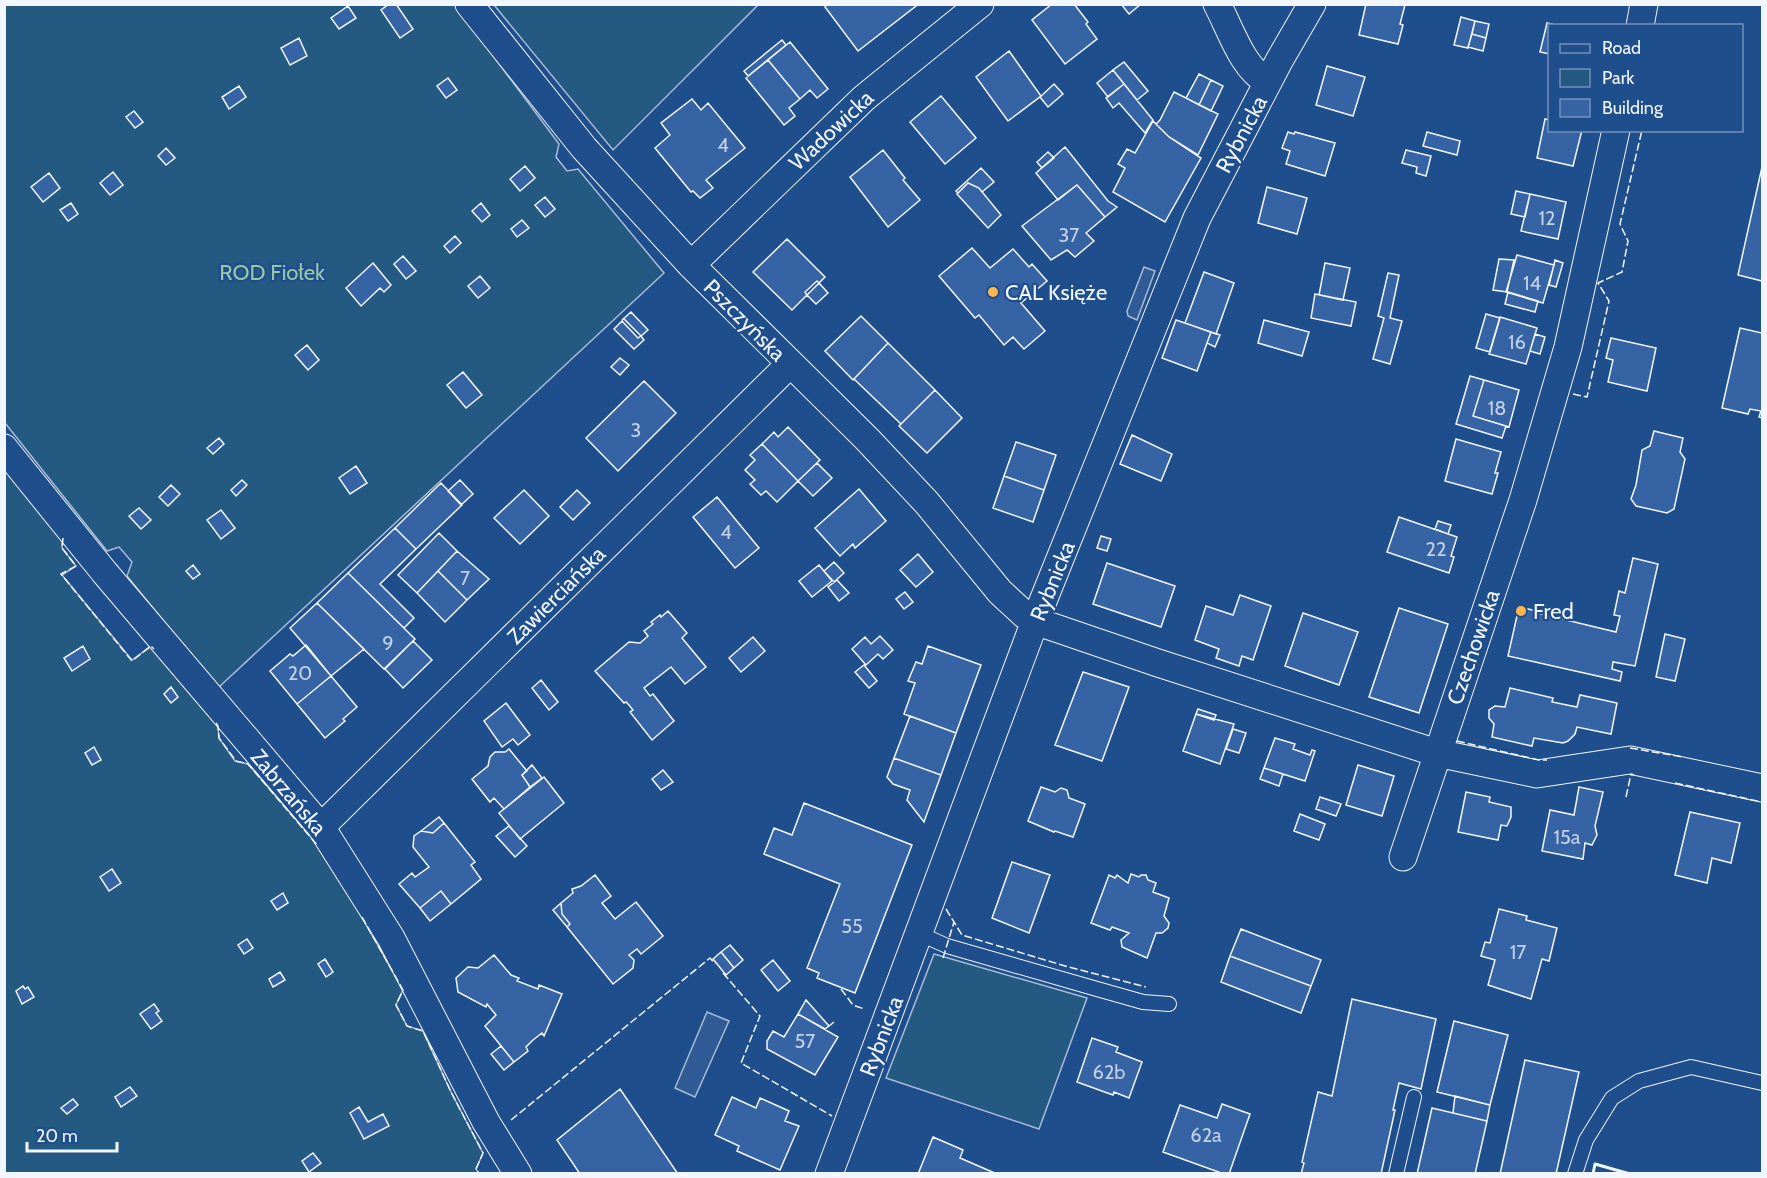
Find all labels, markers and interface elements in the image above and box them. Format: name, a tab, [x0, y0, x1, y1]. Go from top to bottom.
legend	[1548, 24, 1743, 132]
text: Road	[1602, 37, 1641, 59]
text: Park	[1602, 67, 1635, 89]
street label: Wadowicka	[784, 84, 879, 176]
street label: Rybnicka	[1210, 91, 1273, 178]
text: Building	[1602, 97, 1664, 119]
house number: 4	[717, 133, 729, 157]
house number: 12	[1539, 206, 1556, 230]
house number: 37	[1059, 223, 1079, 247]
park label: ROD Fiołek	[219, 259, 325, 286]
house number: 14	[1523, 271, 1541, 295]
street label: Pszczyńska	[698, 274, 792, 367]
place label: CAL Księże	[1005, 279, 1107, 306]
marker: CAL Księże	[986, 285, 1000, 299]
house number: 16	[1508, 330, 1526, 354]
house number: 18	[1488, 396, 1506, 420]
house number: 3	[631, 418, 641, 442]
house number: 4	[720, 520, 732, 544]
street label: Rybnicka	[1024, 537, 1081, 625]
house number: 22	[1426, 537, 1446, 561]
street label: Zawierciańska	[502, 540, 611, 650]
house number: 7	[460, 566, 470, 590]
street label: Czechowicka	[1441, 586, 1506, 708]
place label: Fred	[1533, 598, 1574, 625]
marker: Fred	[1514, 604, 1528, 618]
house number: 9	[382, 631, 394, 655]
house number: 20	[288, 661, 312, 685]
street label: Zabrzańska	[245, 744, 333, 841]
house number: 15a	[1554, 825, 1581, 849]
house number: 55	[841, 914, 863, 938]
house number: 17	[1510, 940, 1526, 964]
street label: Rybnicka	[854, 992, 909, 1080]
house number: 57	[795, 1029, 815, 1053]
house number: 62b	[1093, 1060, 1125, 1084]
scale bar	[27, 1115, 117, 1153]
house number: 62a	[1190, 1123, 1222, 1147]
text: 20 m	[36, 1125, 78, 1147]

